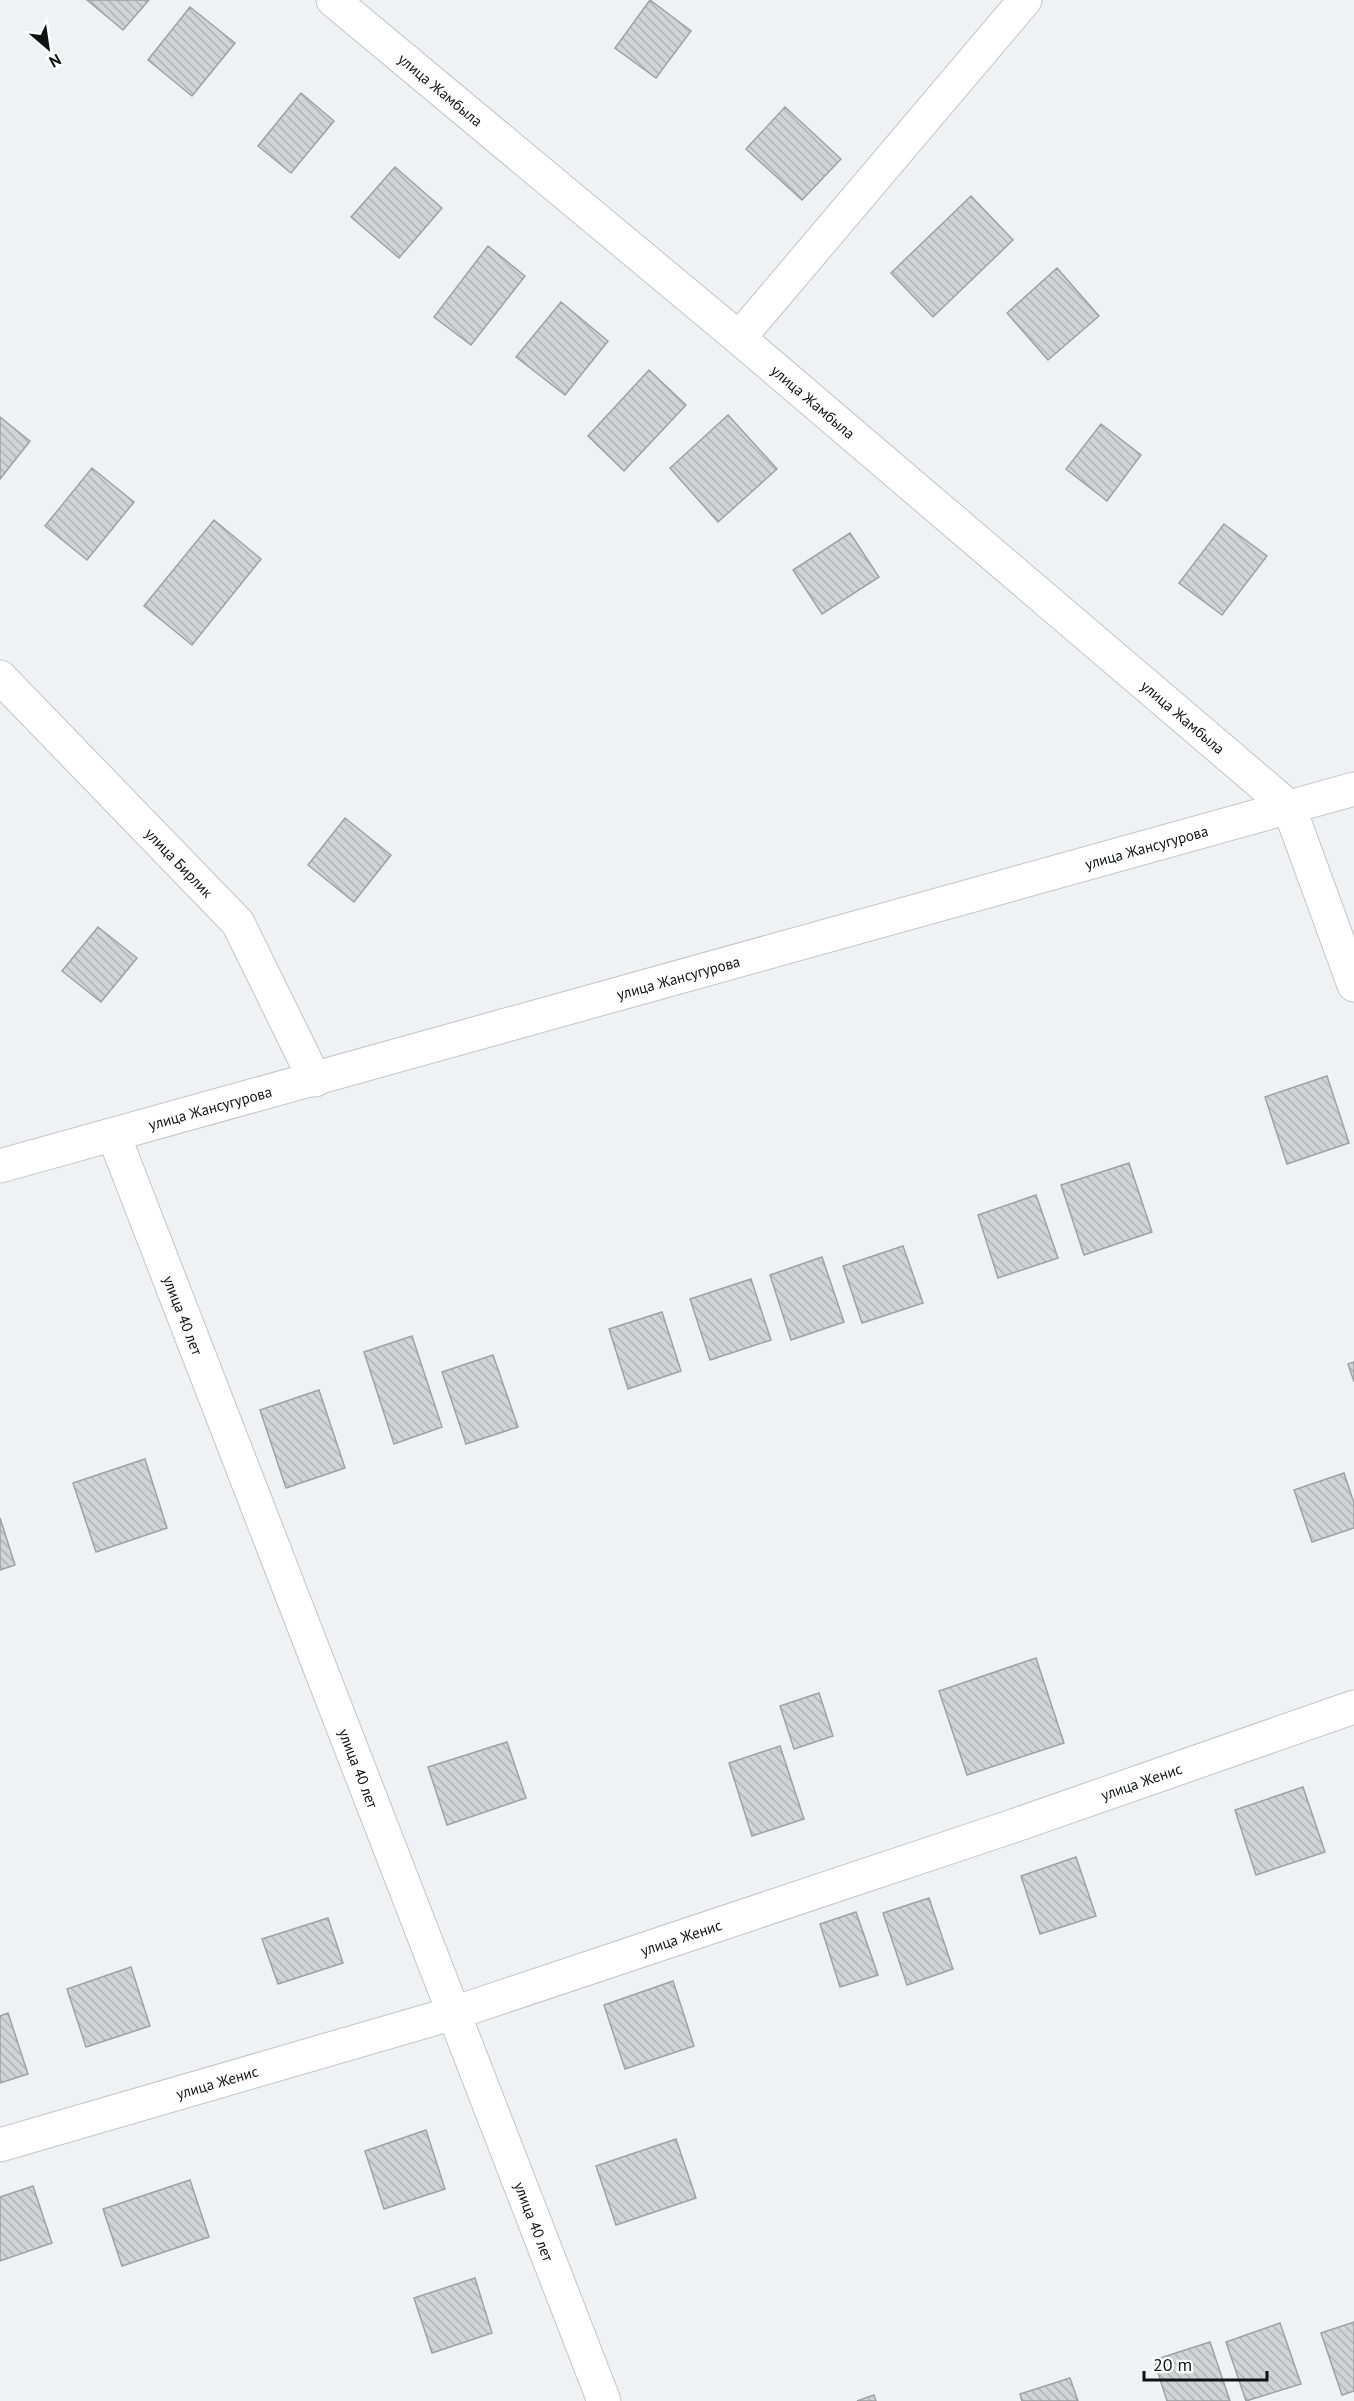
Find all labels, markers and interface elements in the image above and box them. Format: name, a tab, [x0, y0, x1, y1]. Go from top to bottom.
north arrow	[18, 18, 78, 78]
street label: улица Жамбыла	[394, 49, 487, 130]
text: N	[46, 50, 65, 72]
street label: улица Жамбыла	[767, 360, 859, 443]
street label: улица Жамбыла	[1137, 676, 1229, 758]
street label: улица Жансугурова	[1083, 821, 1210, 873]
street label: улица Бирлик	[141, 824, 218, 902]
street label: улица Жансугурова	[614, 951, 742, 1003]
street label: улица Жансугурова	[146, 1081, 274, 1134]
street label: улица 40 лет	[159, 1273, 207, 1358]
street label: улица 40 лет	[335, 1726, 383, 1811]
street label: улица Женис	[1098, 1758, 1184, 1804]
street label: улица Женис	[638, 1915, 724, 1960]
street label: улица Женис	[174, 2061, 260, 2103]
street label: улица 40 лет	[510, 2179, 558, 2264]
scale bar	[1144, 2344, 1267, 2382]
text: 20 m	[1153, 2353, 1192, 2376]

